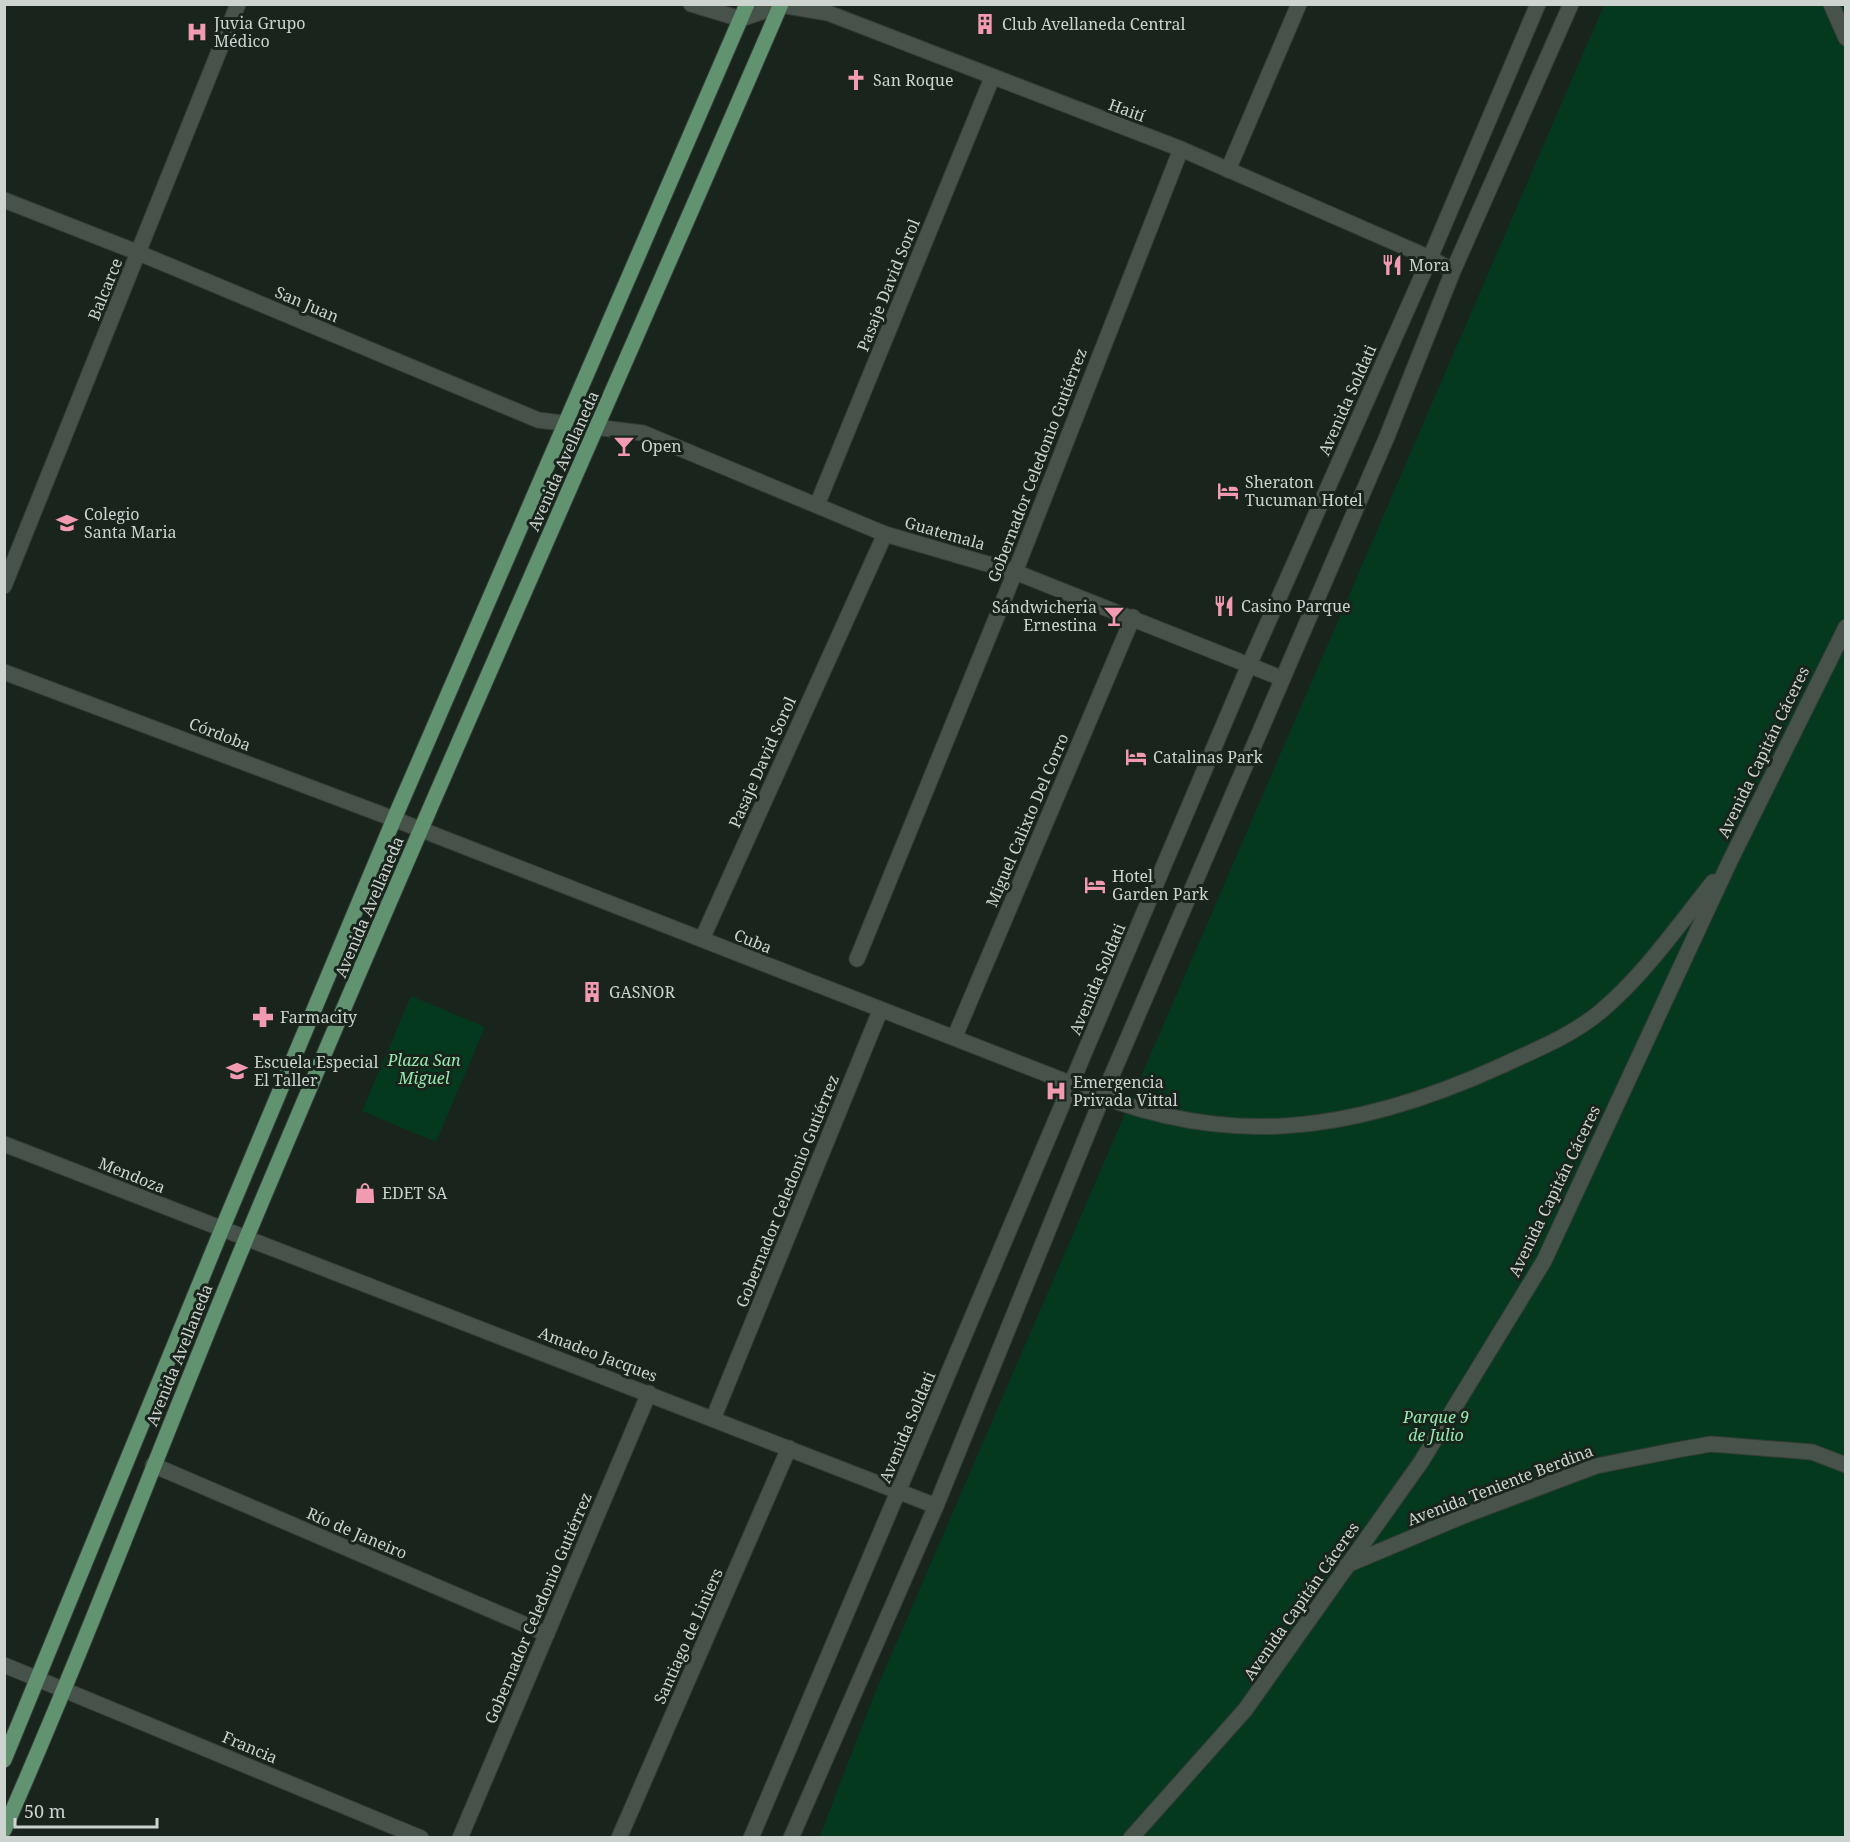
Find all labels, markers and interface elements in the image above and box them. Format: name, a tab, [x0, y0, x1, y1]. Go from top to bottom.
place label: Juvia Grupo Médico	[213, 12, 306, 52]
building icon: Club Avellaneda Central	[973, 12, 997, 36]
place label: Club Avellaneda Central	[1002, 13, 1185, 35]
hospital icon: Juvia Grupo Médico	[185, 20, 209, 44]
church icon: San Roque	[844, 68, 868, 92]
place label: San Roque	[873, 69, 953, 91]
street label: Haití	[1106, 93, 1148, 127]
street label: Pasaje David Sorol	[851, 215, 925, 355]
restaurant icon: Mora	[1380, 253, 1404, 277]
place label: Mora	[1409, 254, 1449, 276]
street label: Balcarce	[83, 255, 127, 323]
street label: San Juan	[272, 281, 342, 327]
street label: Avenida Soldati	[1313, 341, 1381, 459]
street label: Gobernador Celedonio Gutiérrez	[982, 345, 1092, 585]
street label: Avenida Avellaneda	[522, 387, 604, 535]
bar icon: Open	[612, 434, 636, 458]
place label: Open	[641, 435, 682, 457]
place label: Sheraton Tucuman Hotel	[1245, 471, 1363, 511]
hotel icon: Sheraton Tucuman Hotel	[1216, 479, 1240, 503]
place label: Colegio Santa Maria	[84, 503, 177, 543]
school or university icon: Colegio Santa Maria	[55, 511, 79, 535]
street label: Guatemala	[902, 511, 988, 555]
restaurant icon: Casino Parque	[1212, 594, 1236, 618]
place label: Casino Parque	[1241, 595, 1351, 617]
place label: Sándwicheria Ernestina	[992, 596, 1097, 636]
bar icon: Sándwicheria Ernestina	[1102, 604, 1126, 628]
street label: Avenida Capitán Cáceres	[1712, 663, 1814, 841]
street label: Pasaje David Sorol	[723, 693, 801, 831]
street label: Córdoba	[186, 712, 254, 756]
street label: Miguel Calixto Del Corro	[980, 730, 1074, 910]
hotel icon: Catalinas Park	[1124, 745, 1148, 769]
place label: Catalinas Park	[1153, 746, 1263, 768]
street label: Avenida Avellaneda	[329, 833, 409, 981]
place label: Hotel Garden Park	[1112, 865, 1209, 905]
hotel icon: Hotel Garden Park	[1083, 873, 1107, 897]
street label: Avenida Soldati	[1064, 920, 1130, 1038]
street label: Cuba	[731, 924, 775, 958]
building icon: GASNOR	[580, 980, 604, 1004]
place label: GASNOR	[609, 981, 675, 1003]
pharmacy icon: Farmacity	[251, 1005, 275, 1029]
place label: Farmacity	[280, 1006, 358, 1028]
park label: Plaza San Miguel	[386, 1049, 461, 1089]
place label: Escuela Especial El Taller	[254, 1051, 378, 1091]
school or university icon: Escuela Especial El Taller	[225, 1059, 249, 1083]
street label: Gobernador Celedonio Gutiérrez	[730, 1071, 844, 1311]
place label: Emergencia Privada Vittal	[1073, 1071, 1178, 1111]
hospital icon: Emergencia Privada Vittal	[1044, 1079, 1068, 1103]
street label: Avenida Capitán Cáceres	[1503, 1102, 1605, 1280]
street label: Mendoza	[95, 1152, 169, 1198]
shop icon: EDET SA	[353, 1181, 377, 1205]
place label: EDET SA	[382, 1182, 448, 1204]
street label: Avenida Avellaneda	[140, 1281, 218, 1429]
street label: Amadeo Jacques	[535, 1321, 661, 1387]
street label: Avenida Soldati	[874, 1368, 940, 1486]
park label: Parque 9 de Julio	[1402, 1406, 1469, 1446]
street label: Avenida Teniente Berdina	[1404, 1439, 1596, 1531]
street label: Gobernador Celedonio Gutiérrez	[479, 1489, 597, 1727]
street label: Río de Janeiro	[303, 1502, 411, 1564]
street label: Avenida Capitán Cáceres	[1238, 1518, 1364, 1684]
street label: Santiago de Liniers	[648, 1565, 728, 1707]
street label: Francia	[219, 1726, 281, 1768]
scale bar	[15, 1791, 158, 1829]
text: 50 m	[24, 1799, 66, 1823]

